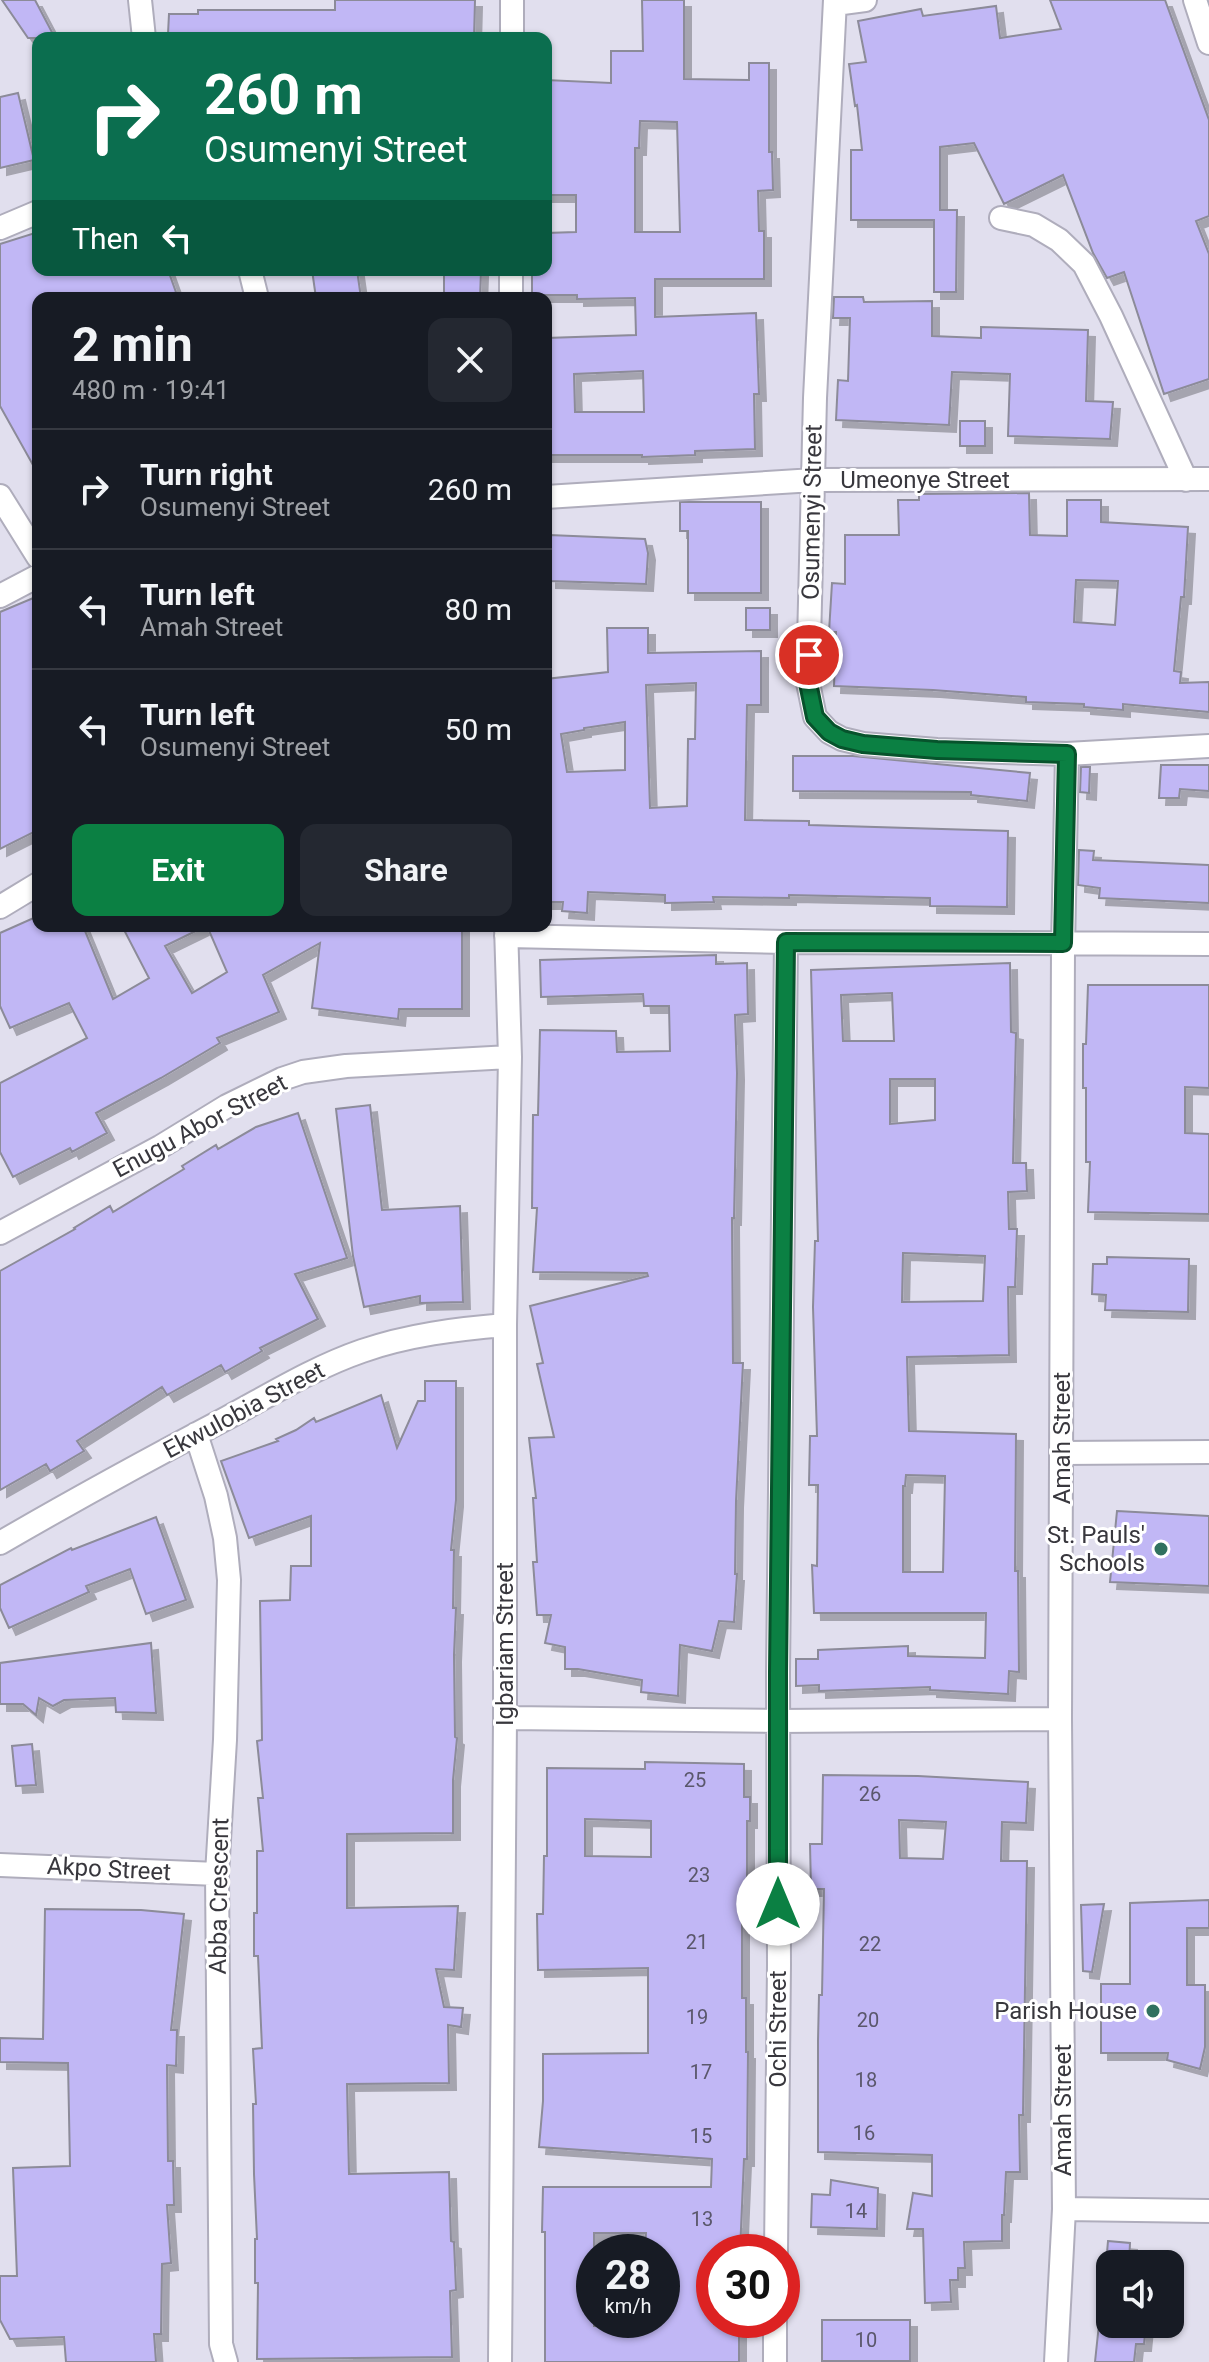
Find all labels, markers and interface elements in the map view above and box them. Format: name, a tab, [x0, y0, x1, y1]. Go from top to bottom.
text: 260 m	[204, 62, 363, 128]
icon: right	[72, 64, 176, 168]
text: Osumenyi Street	[204, 129, 467, 171]
icon: left	[155, 216, 199, 260]
text: Then	[72, 221, 139, 256]
text: 2 min	[72, 316, 193, 373]
button: close	[428, 318, 512, 402]
text: 480 m · 19:41	[72, 375, 230, 405]
street label: Osumenyi Street	[796, 424, 828, 600]
text: Turn right	[140, 457, 273, 492]
street label: Umeonye Street	[840, 466, 1010, 494]
icon: right	[72, 467, 116, 511]
text: 260 m	[428, 472, 512, 507]
text: Osumenyi Street	[140, 492, 330, 522]
text: Turn left	[140, 577, 255, 612]
icon: left	[72, 587, 116, 631]
text: 80 m	[445, 592, 512, 627]
text: Amah Street	[140, 612, 283, 642]
pin	[775, 621, 843, 689]
icon: arrive	[787, 633, 831, 677]
text: Turn left	[140, 697, 255, 732]
icon: left	[72, 707, 116, 751]
text: 50 m	[445, 712, 512, 747]
text: Osumenyi Street	[140, 732, 330, 762]
button: Exit	[72, 824, 284, 916]
button: Share	[300, 824, 512, 916]
street label: Enugu Abor Street	[108, 1068, 292, 1184]
street label: Ekwulobia Street	[159, 1356, 329, 1464]
street label: Amah Street	[1048, 1372, 1076, 1504]
place label: St. Pauls' Schools	[1047, 1521, 1145, 1577]
marker: St. Pauls' Schools	[1152, 1540, 1170, 1558]
street label: Igbariam Street	[491, 1562, 519, 1726]
house number: 25	[684, 1768, 706, 1792]
house number: 26	[859, 1782, 881, 1806]
street label: Abba Crescent	[204, 1817, 234, 1975]
street label: Akpo Street	[46, 1852, 172, 1886]
position arrow	[736, 1862, 820, 1946]
house number: 23	[688, 1863, 710, 1887]
house number: 21	[686, 1930, 708, 1954]
house number: 22	[859, 1932, 881, 1956]
street label: Ochi Street	[764, 1970, 792, 2088]
place label: Parish House	[994, 1997, 1137, 2025]
marker: Parish House	[1144, 2002, 1162, 2020]
house number: 19	[686, 2005, 708, 2029]
house number: 20	[857, 2008, 879, 2032]
street label: Amah Street	[1049, 2044, 1077, 2176]
house number: 17	[690, 2060, 712, 2084]
house number: 18	[855, 2068, 877, 2092]
house number: 16	[853, 2121, 875, 2145]
house number: 15	[690, 2124, 712, 2148]
house number: 14	[845, 2199, 867, 2223]
house number: 13	[691, 2207, 713, 2231]
speed limit sign: 30	[696, 2234, 800, 2338]
map controls	[1096, 2250, 1184, 2338]
button: sound	[1096, 2250, 1184, 2338]
text: 28	[605, 2252, 651, 2299]
text: km/h	[605, 2294, 651, 2318]
house number: 10	[855, 2328, 877, 2352]

